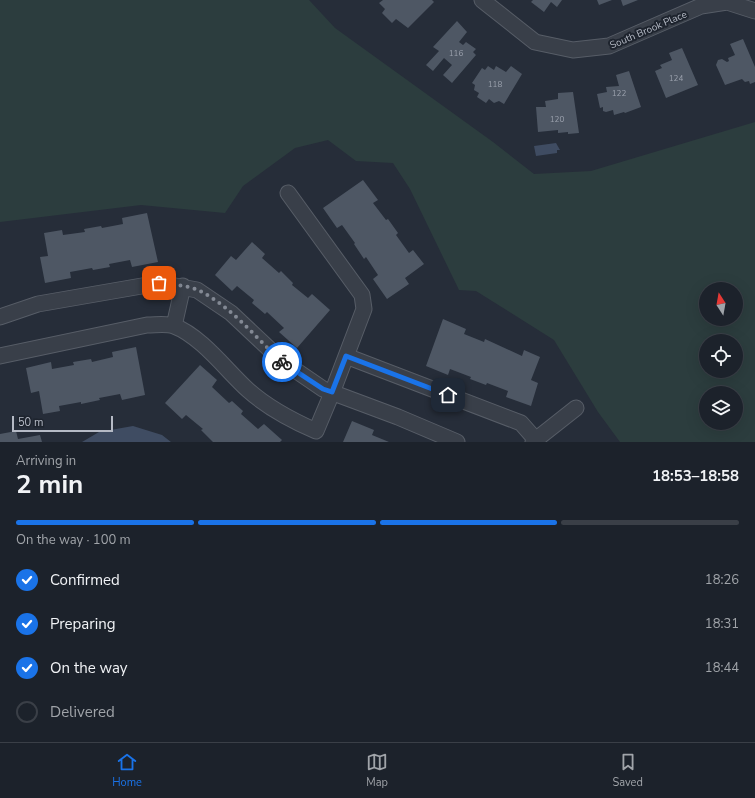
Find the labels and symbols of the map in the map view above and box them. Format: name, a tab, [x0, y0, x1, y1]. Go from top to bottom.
street label: South Brook Place	[608, 7, 689, 52]
house number: 116	[449, 48, 463, 59]
house number: 124	[669, 73, 683, 84]
house number: 118	[488, 79, 502, 90]
house number: 122	[612, 88, 626, 99]
house number: 120	[550, 114, 564, 125]
pin	[142, 266, 176, 300]
north arrow	[699, 282, 743, 326]
courier	[262, 342, 302, 382]
pin	[431, 378, 465, 412]
scale bar	[12, 414, 113, 433]

